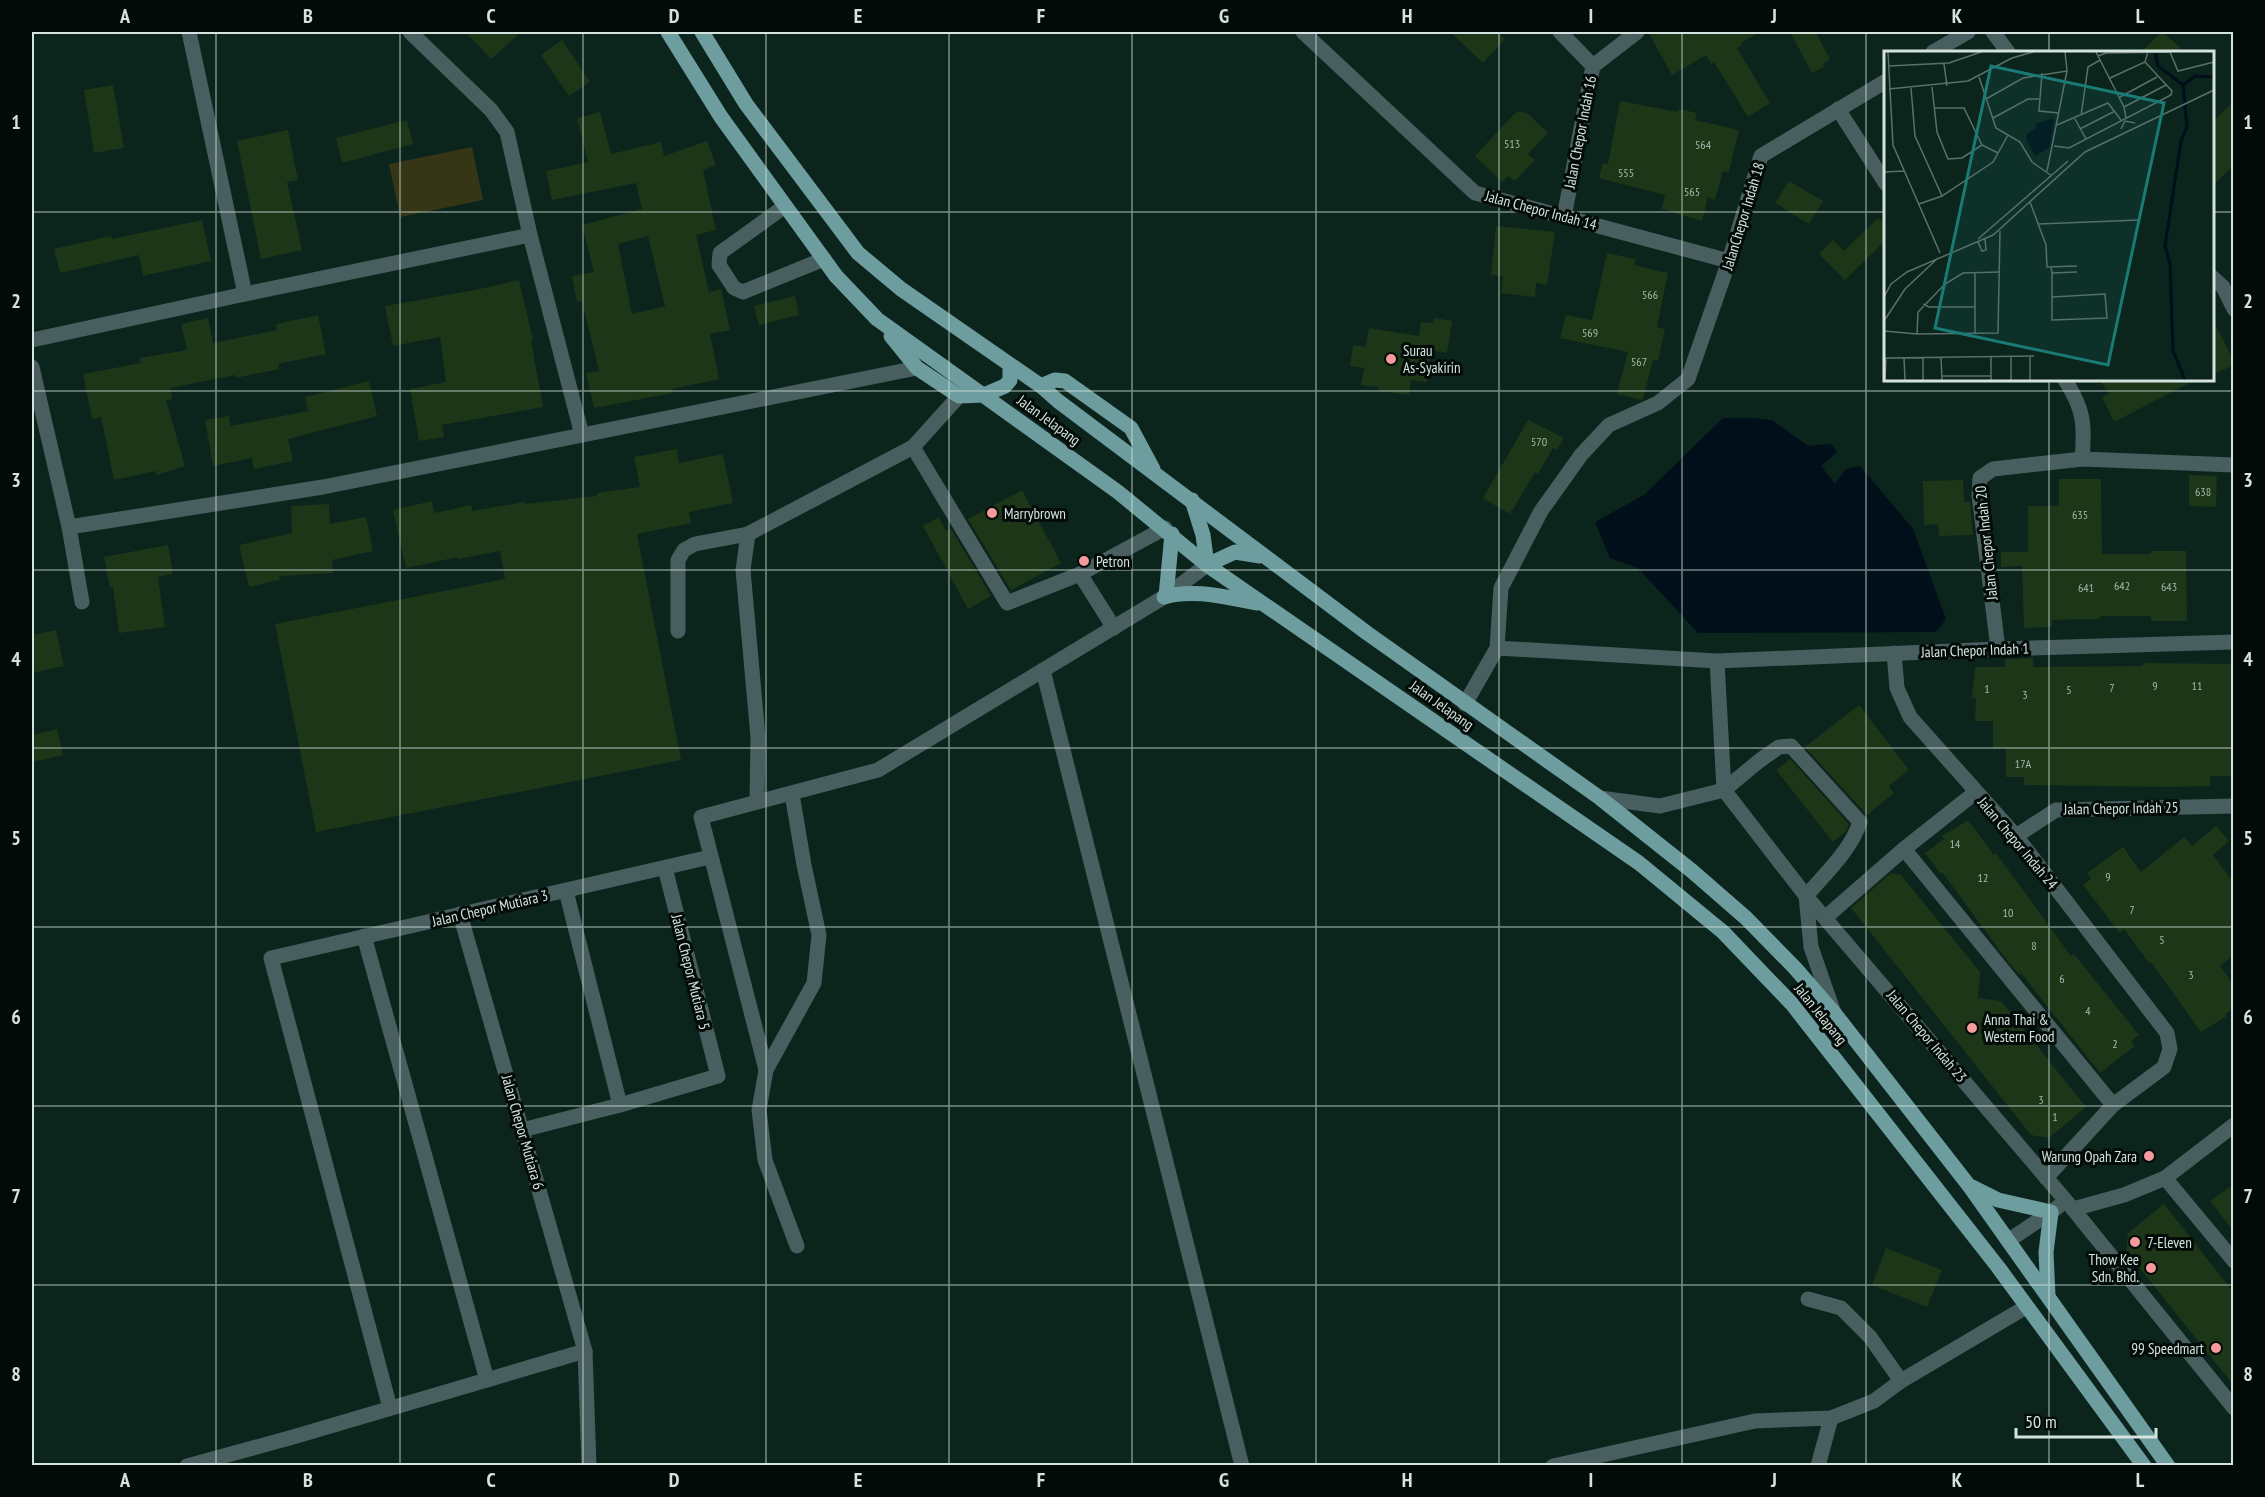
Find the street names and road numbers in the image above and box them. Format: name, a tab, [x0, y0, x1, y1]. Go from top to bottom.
street label: Jalan Chepor Indah 16	[1560, 74, 1600, 191]
street label: JalanChepor Indah 18	[1717, 160, 1768, 273]
street label: Jalan Chepor Indah 14	[1482, 186, 1599, 234]
street label: Jalan Jelapang	[1013, 390, 1084, 449]
street label: Jalan Chepor Indah 20	[1971, 485, 2002, 602]
street label: Jalan Chepor Indah 1	[1920, 639, 2029, 661]
street label: Jalan Jelapang	[1406, 675, 1478, 734]
street label: Jalan Chepor Indah 24	[1973, 792, 2062, 893]
street label: Jalan Chepor Indah 25	[2062, 798, 2179, 819]
street label: Jalan Chepor Mutiara 3	[429, 885, 550, 931]
street label: Jalan Chepor Mutiara 5	[667, 911, 715, 1032]
street label: Jalan Jelapang	[1790, 979, 1852, 1049]
street label: Jalan Chepor Indah 23	[1882, 985, 1971, 1086]
street label: Jalan Chepor Mutiara 6	[497, 1072, 549, 1192]

